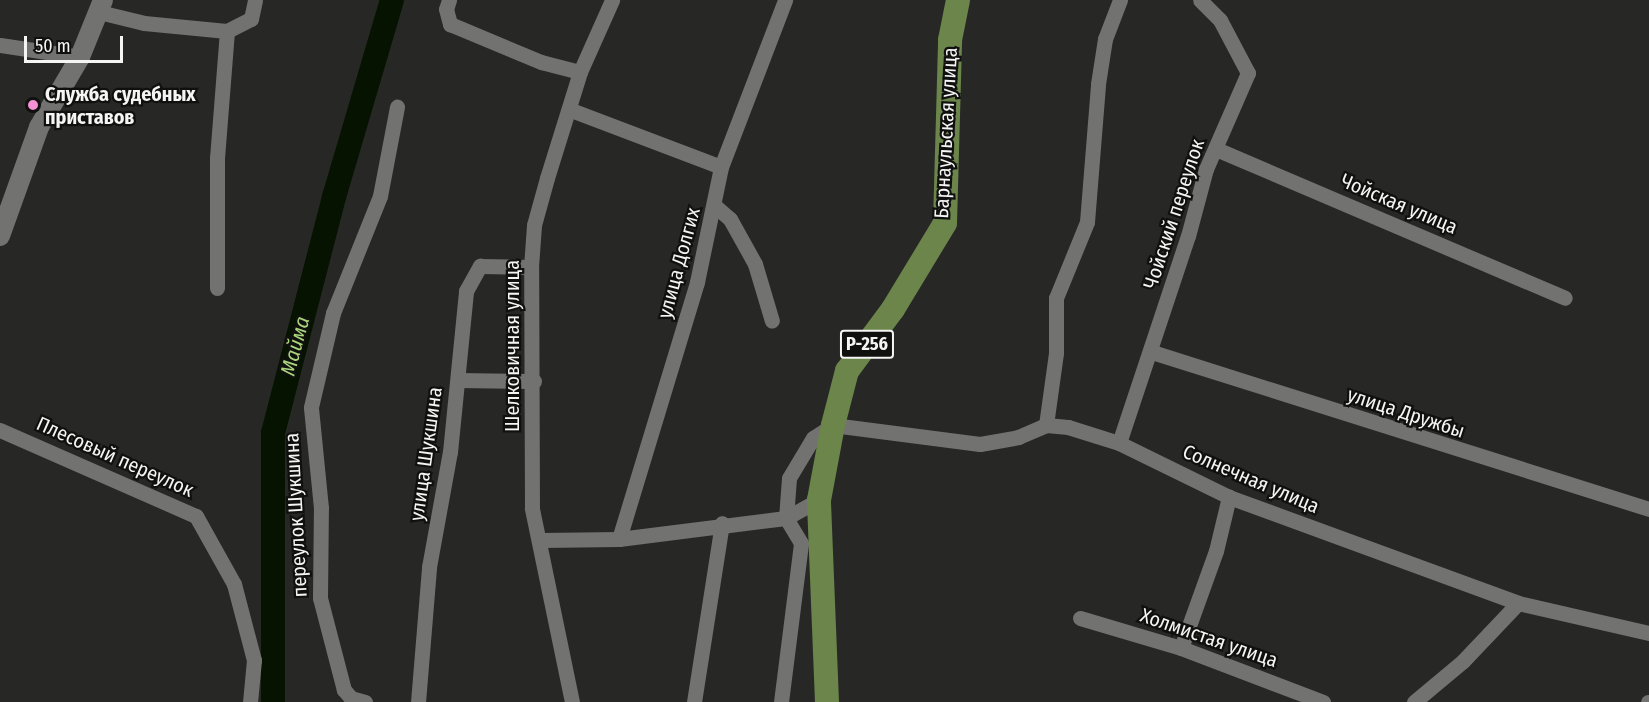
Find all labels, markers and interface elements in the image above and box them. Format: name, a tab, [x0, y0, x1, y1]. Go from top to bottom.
scale bar	[27, 24, 126, 62]
text: 50 m	[35, 35, 71, 57]
street label: Барнаульская улица	[930, 47, 962, 219]
place label: Служба судебных приставов	[45, 82, 196, 129]
marker: Служба судебных приставов	[26, 98, 40, 112]
street label: Чойский переулок	[1138, 136, 1210, 292]
street label: Чойская улица	[1337, 169, 1461, 239]
street label: улица Долгих	[653, 205, 705, 321]
street label: Шелковичная улица	[500, 260, 524, 432]
water label: Майма	[275, 314, 315, 378]
road number: Р-256	[838, 329, 896, 359]
street label: улица Дружбы	[1344, 383, 1468, 443]
street label: улица Шукшина	[405, 385, 447, 523]
street label: Плесовый переулок	[33, 412, 197, 502]
street label: переулок Шукшина	[280, 432, 312, 598]
street label: Солнечная улица	[1179, 439, 1323, 519]
street label: Холмистая улица	[1137, 603, 1281, 673]

